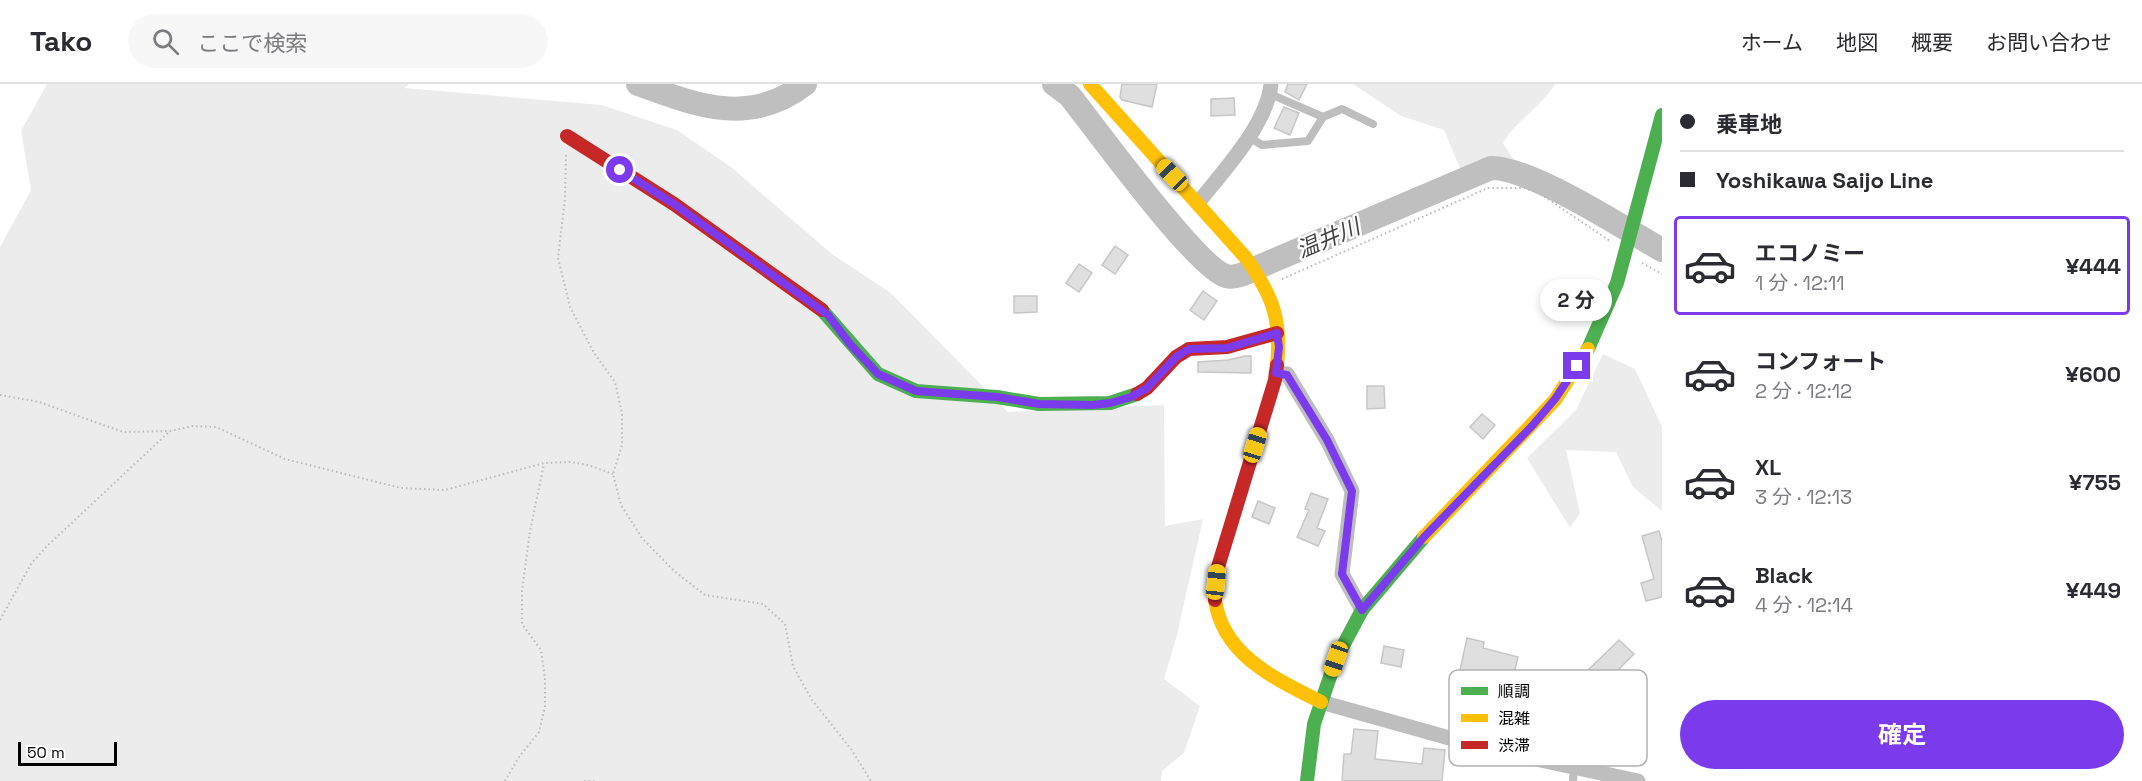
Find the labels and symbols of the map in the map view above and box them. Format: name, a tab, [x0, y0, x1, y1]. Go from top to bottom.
route start	[606, 156, 633, 183]
car	[1153, 156, 1191, 194]
water label: 温井川	[1292, 211, 1366, 264]
callout: 2 分	[1541, 279, 1613, 321]
route end	[1563, 352, 1590, 379]
car	[1241, 425, 1269, 465]
car	[1205, 563, 1227, 601]
car	[1322, 639, 1350, 679]
legend	[1449, 670, 1647, 766]
text: 順調	[1498, 681, 1530, 702]
text: 混雑	[1498, 708, 1530, 729]
text: 渋滞	[1498, 735, 1530, 756]
scale bar	[18, 739, 117, 766]

